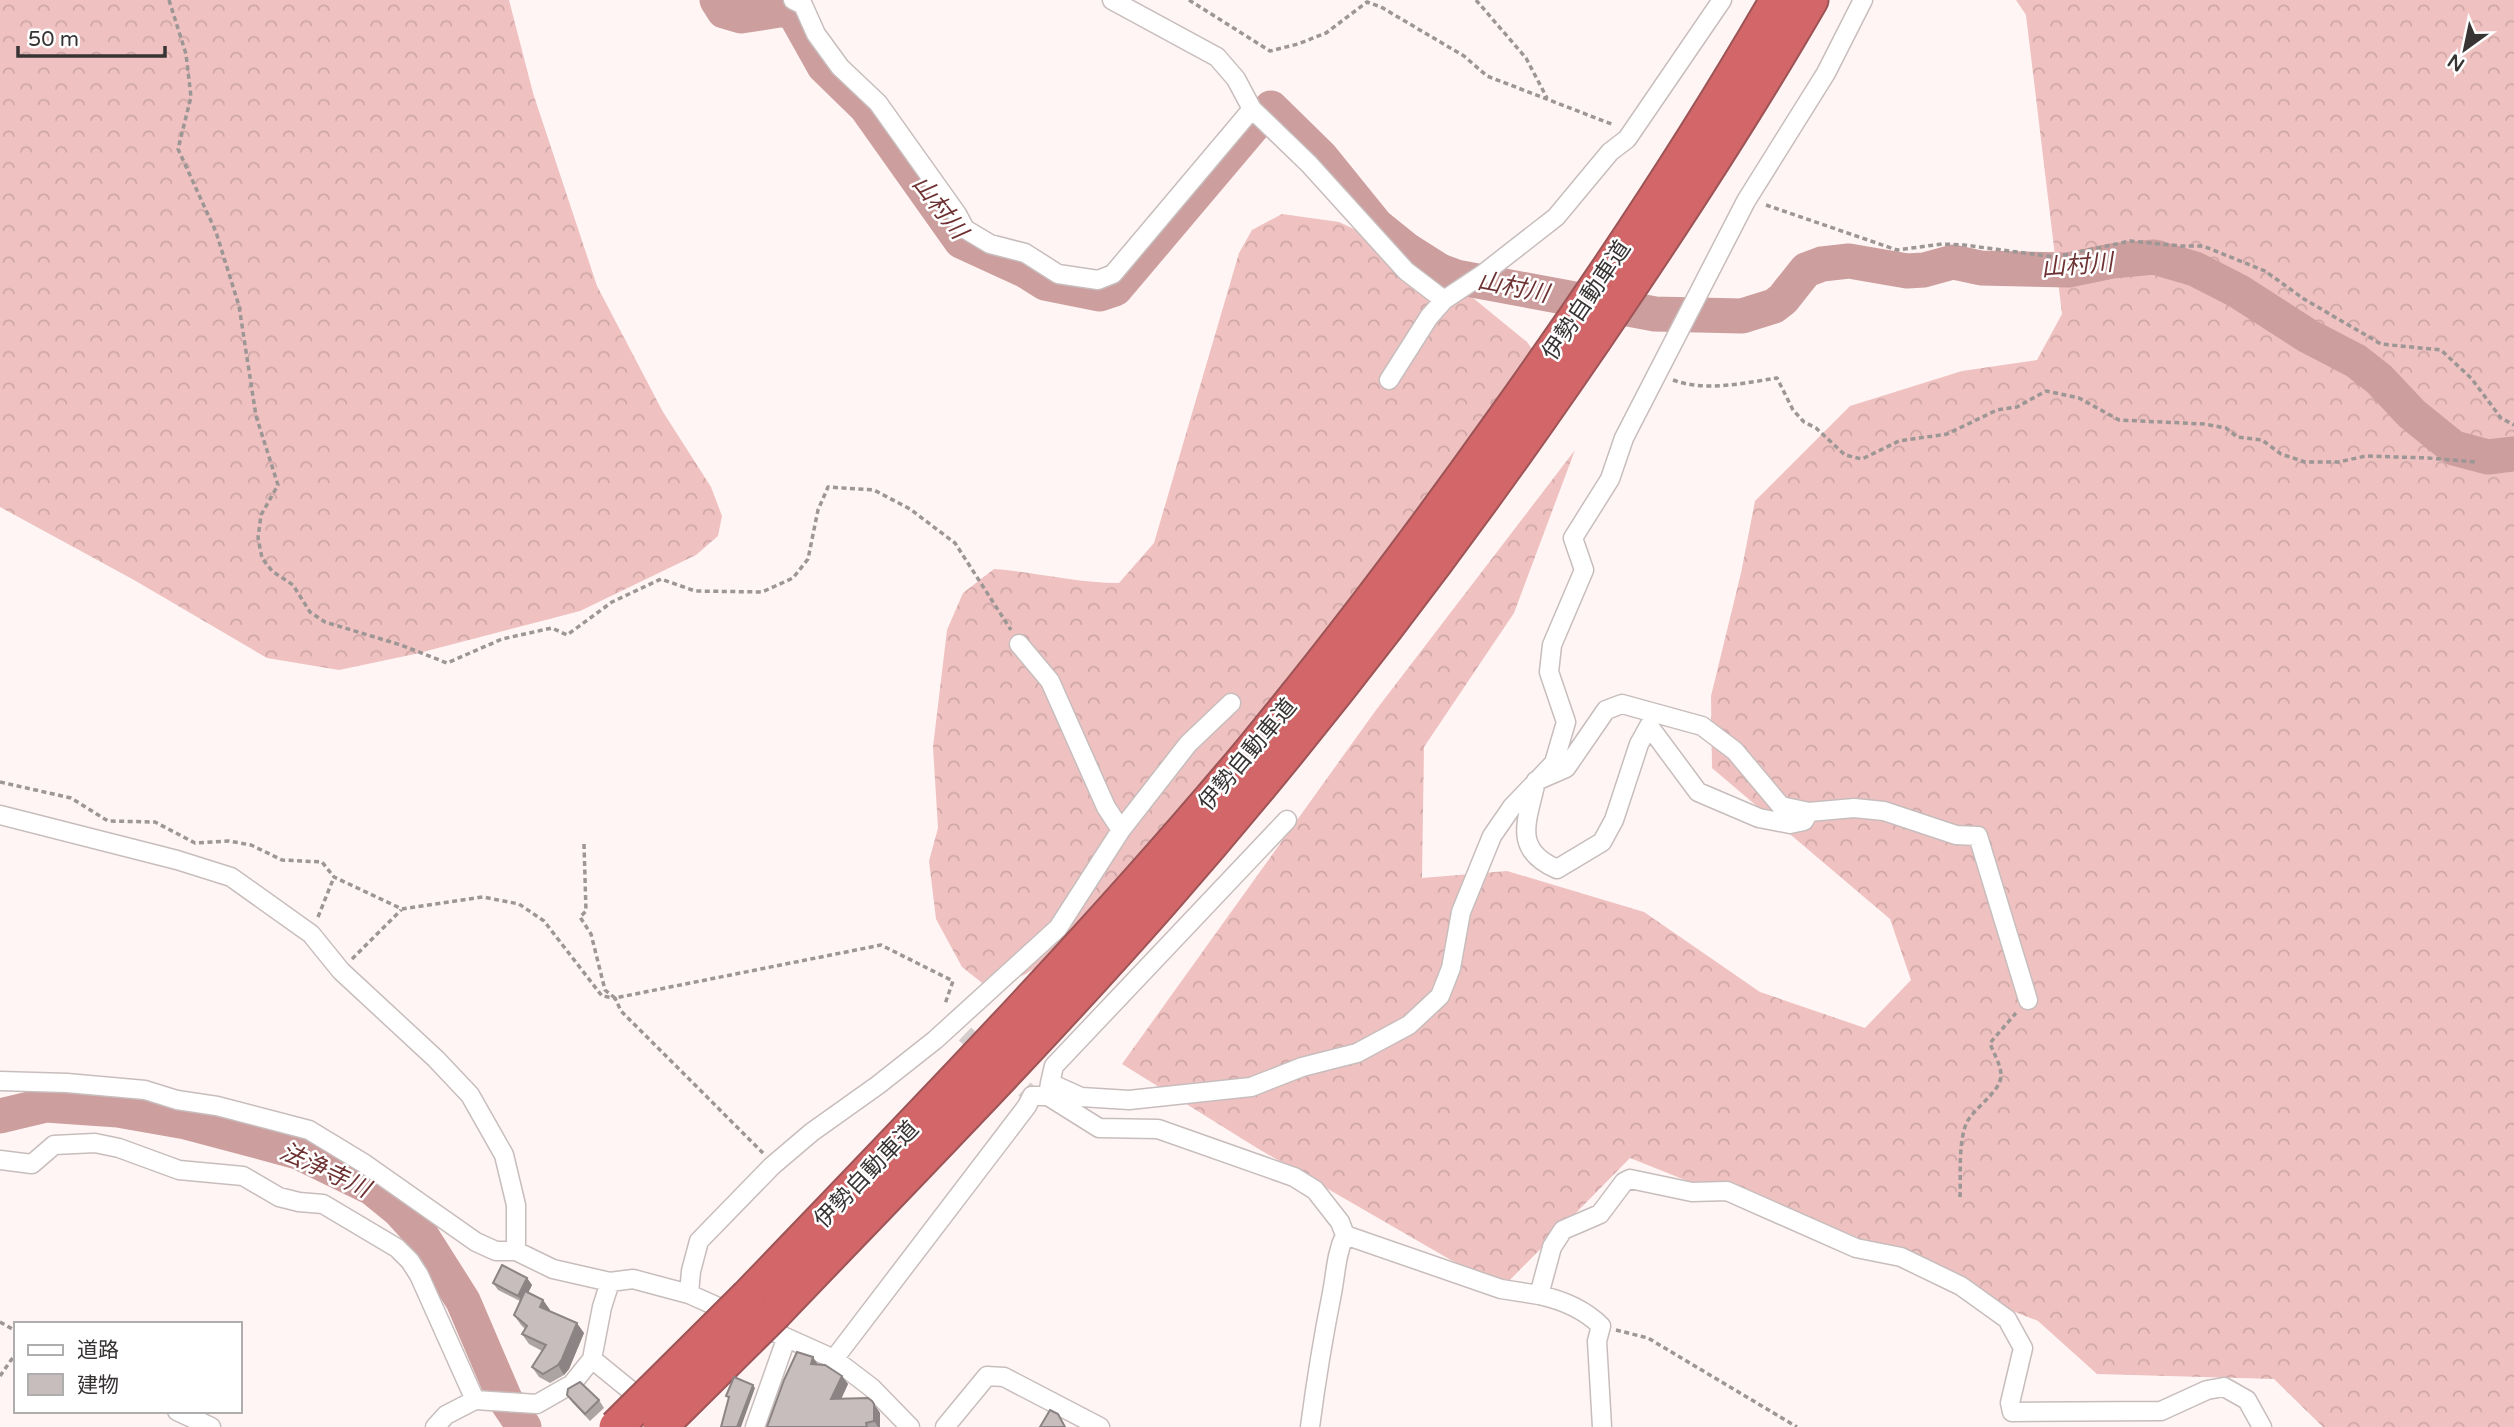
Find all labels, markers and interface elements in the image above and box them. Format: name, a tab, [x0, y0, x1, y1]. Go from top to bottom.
scale bar	[18, 14, 164, 58]
north arrow	[2430, 14, 2500, 84]
text: 50 m	[28, 27, 79, 52]
text: N	[2444, 49, 2469, 76]
water label: 山村川	[906, 170, 975, 247]
street label: 伊勢自動車道	[1537, 236, 1637, 366]
water label: 山村川	[2040, 248, 2117, 283]
water label: 山村川	[1475, 266, 1554, 309]
street label: 伊勢自動車道	[1193, 693, 1303, 816]
street label: 伊勢自動車道	[809, 1115, 925, 1234]
water label: 法浄寺川	[275, 1137, 377, 1205]
legend	[14, 1322, 242, 1413]
text: 道路	[77, 1338, 119, 1363]
text: 建物	[77, 1373, 119, 1398]

